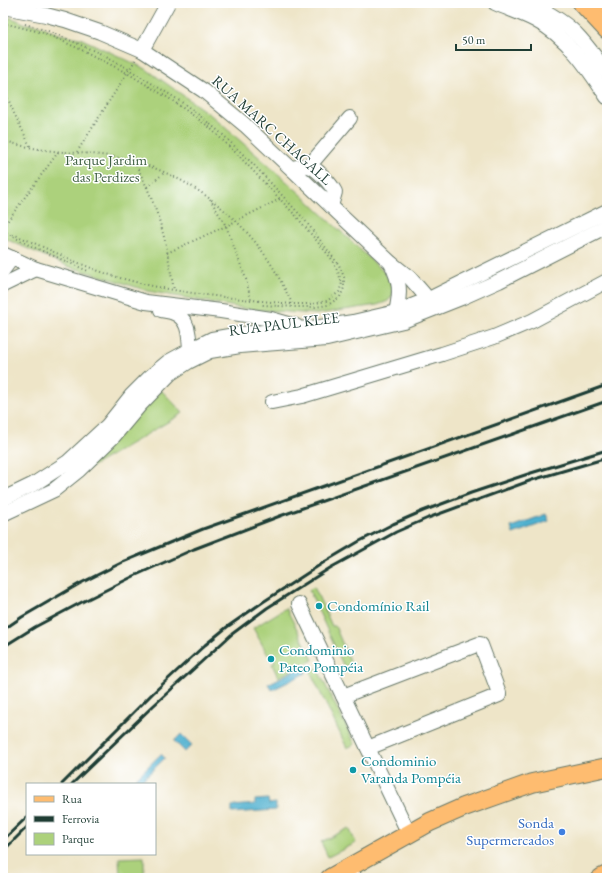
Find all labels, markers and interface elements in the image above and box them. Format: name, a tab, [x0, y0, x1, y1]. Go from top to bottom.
scale bar	[456, 26, 531, 52]
text: 50 m	[462, 32, 486, 48]
street label: RUA MARC CHAGALL	[208, 71, 336, 189]
park label: Parque Jardim das Perdizes	[65, 150, 147, 186]
street label: RUA PAUL KLEE	[228, 307, 341, 340]
place label: Condomínio Rail	[327, 596, 430, 615]
marker: Condomínio Rail	[314, 601, 324, 611]
place label: Condominio Pateo Pompéia	[279, 640, 363, 676]
marker: Condominio Pateo Pompéia	[266, 654, 276, 664]
place label: Condominio Varanda Pompéia	[361, 751, 461, 787]
marker: Condominio Varanda Pompéia	[348, 765, 358, 775]
legend	[26, 783, 156, 855]
text: Rua	[62, 791, 82, 807]
text: Ferrovia	[62, 811, 99, 827]
place label: Sonda Supermercados	[466, 813, 554, 849]
marker: Sonda Supermercados	[557, 827, 567, 837]
text: Parque	[62, 831, 94, 847]

